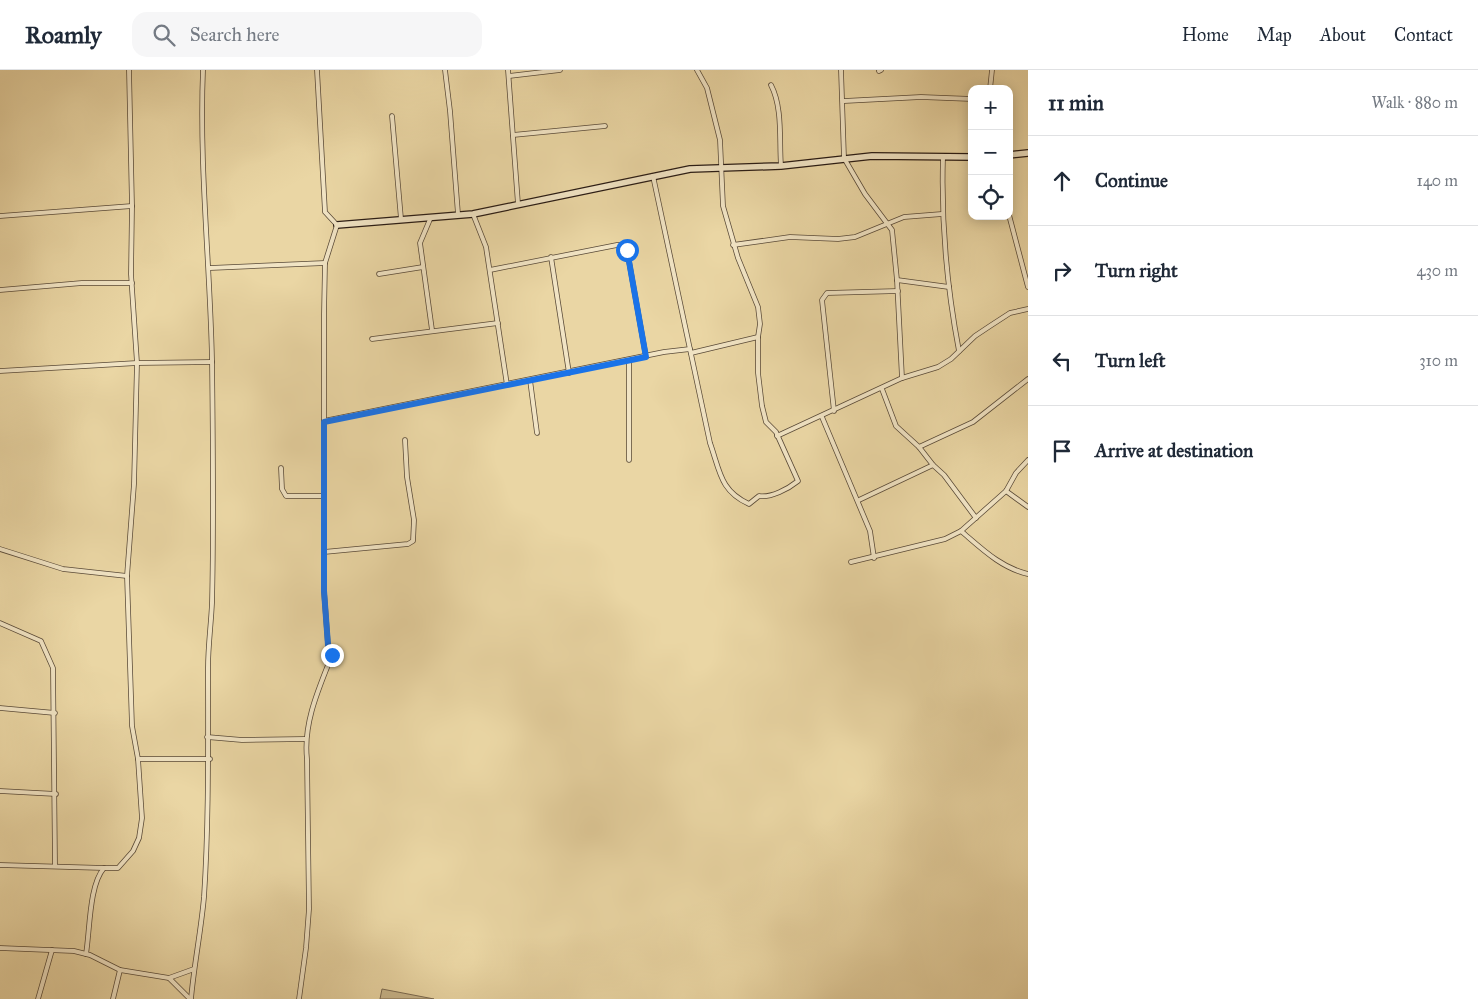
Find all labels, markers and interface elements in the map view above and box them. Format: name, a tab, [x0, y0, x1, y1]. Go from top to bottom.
search box	[132, 12, 482, 57]
text: Roamly	[25, 20, 102, 50]
icon: search	[150, 21, 178, 49]
text: Search here	[190, 23, 280, 46]
text: Home	[1182, 24, 1229, 46]
text: Map	[1257, 24, 1292, 46]
text: About	[1320, 24, 1366, 46]
text: Contact	[1394, 24, 1453, 46]
map controls	[968, 85, 1013, 220]
button: +	[968, 85, 1013, 130]
text: 11 min	[1048, 90, 1104, 116]
text: Walk · 880 m	[1371, 93, 1458, 112]
button: −	[968, 130, 1013, 175]
icon: ahead	[1048, 167, 1076, 195]
text: Continue	[1095, 169, 1168, 192]
text: 140 m	[1417, 171, 1458, 190]
button: locate	[968, 175, 1013, 220]
route start	[616, 239, 639, 262]
icon: right	[1048, 257, 1076, 285]
text: Turn right	[1095, 259, 1178, 282]
text: 430 m	[1416, 261, 1458, 280]
icon: left	[1048, 347, 1076, 375]
text: Turn left	[1095, 349, 1165, 372]
text: 310 m	[1419, 351, 1458, 370]
icon: arrive	[1048, 437, 1076, 465]
text: Arrive at destination	[1095, 439, 1253, 462]
route end	[321, 644, 344, 667]

